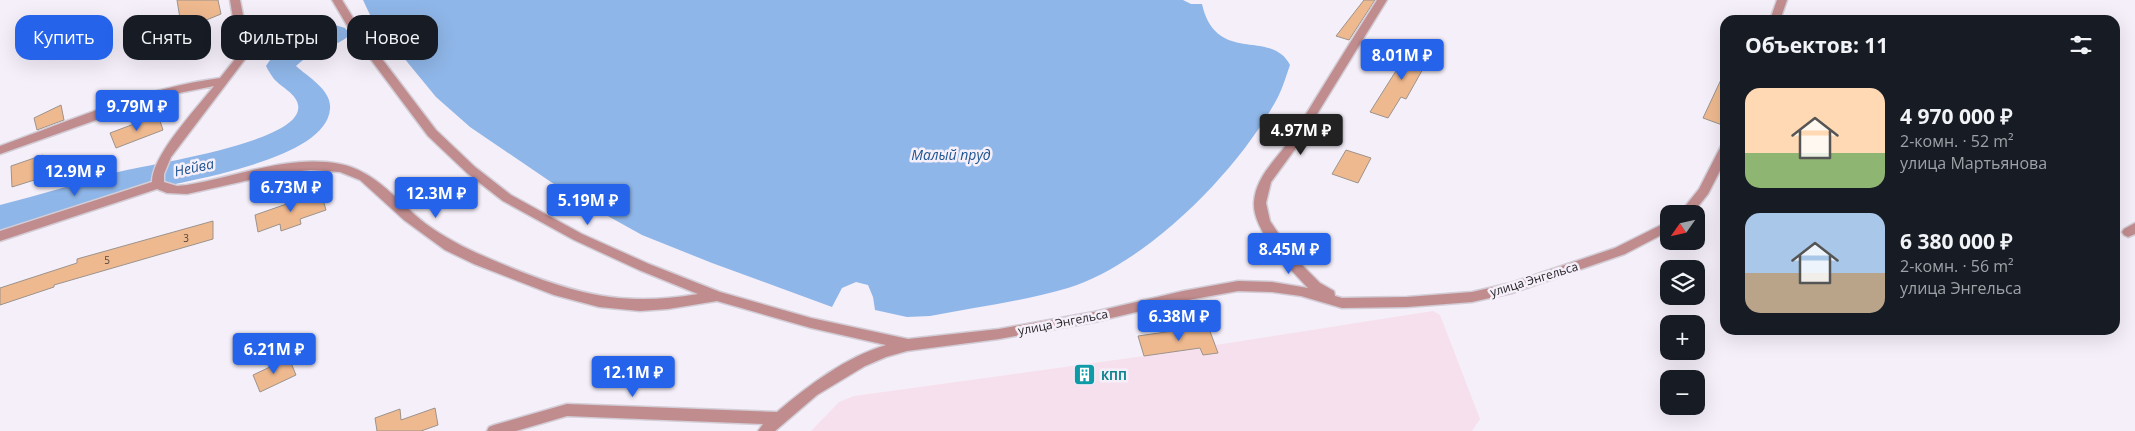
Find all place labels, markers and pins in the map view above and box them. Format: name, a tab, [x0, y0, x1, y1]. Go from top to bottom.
pin: 8.01M ₽	[1356, 38, 1448, 81]
pin: 9.79M ₽	[91, 90, 183, 132]
pin: 4.97M ₽	[1255, 114, 1347, 156]
pin: 12.9M ₽	[29, 154, 121, 197]
pin: 6.73M ₽	[245, 170, 337, 213]
pin: 12.3M ₽	[390, 176, 482, 219]
pin: 5.19M ₽	[542, 184, 634, 226]
pin: 8.45M ₽	[1243, 232, 1335, 275]
pin: 6.38M ₽	[1133, 300, 1225, 342]
pin: 6.21M ₽	[228, 332, 320, 375]
pin: 12.1M ₽	[587, 356, 679, 398]
building icon: КПП	[1073, 363, 1097, 387]
place label: КПП	[1101, 367, 1127, 384]

